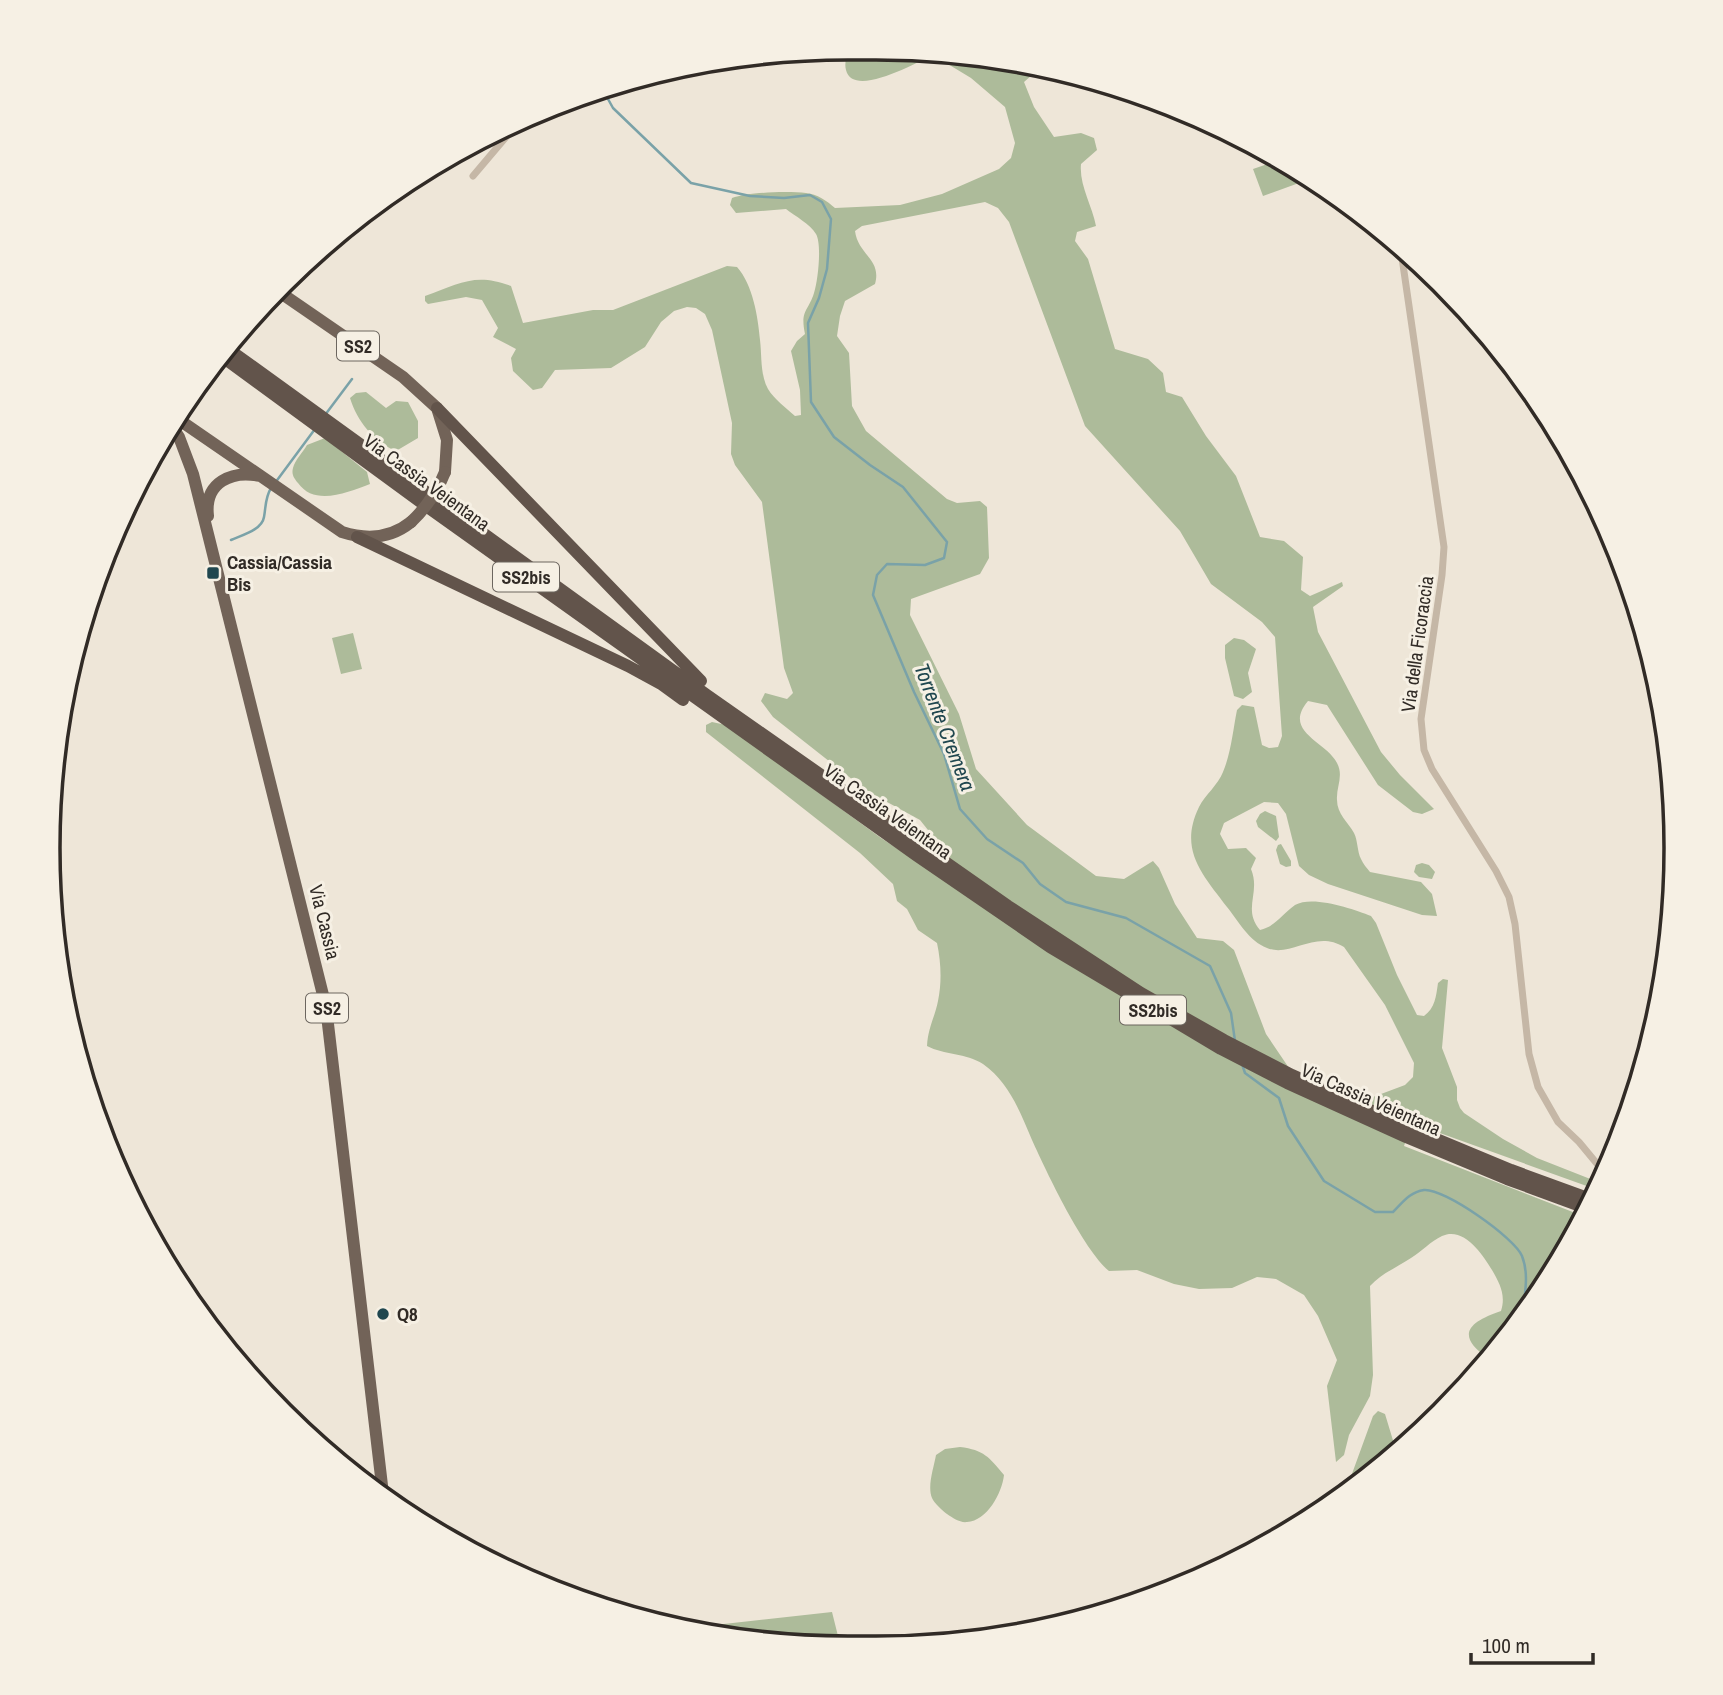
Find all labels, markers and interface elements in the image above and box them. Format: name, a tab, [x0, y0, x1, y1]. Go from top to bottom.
road number: SS2	[337, 332, 379, 360]
street label: Via Cassia Veientana	[358, 427, 496, 537]
place label: Cassia/Cassia Bis	[227, 549, 332, 597]
road number: SS2bis	[493, 562, 559, 592]
marker: Cassia/Cassia Bis	[205, 565, 221, 581]
street label: Via della Ficoraccia	[1395, 574, 1439, 714]
water label: Torrente Cremera	[907, 659, 983, 795]
street label: Via Cassia Veientana	[819, 757, 957, 865]
street label: Via Cassia	[303, 882, 347, 962]
road number: SS2	[306, 993, 348, 1023]
road number: SS2bis	[1120, 995, 1186, 1024]
street label: Via Cassia Veientana	[1297, 1057, 1445, 1142]
place label: Q8	[397, 1301, 418, 1327]
marker: Q8	[375, 1306, 391, 1322]
scale bar	[1471, 1622, 1594, 1666]
text: 100 m	[1482, 1631, 1530, 1660]

